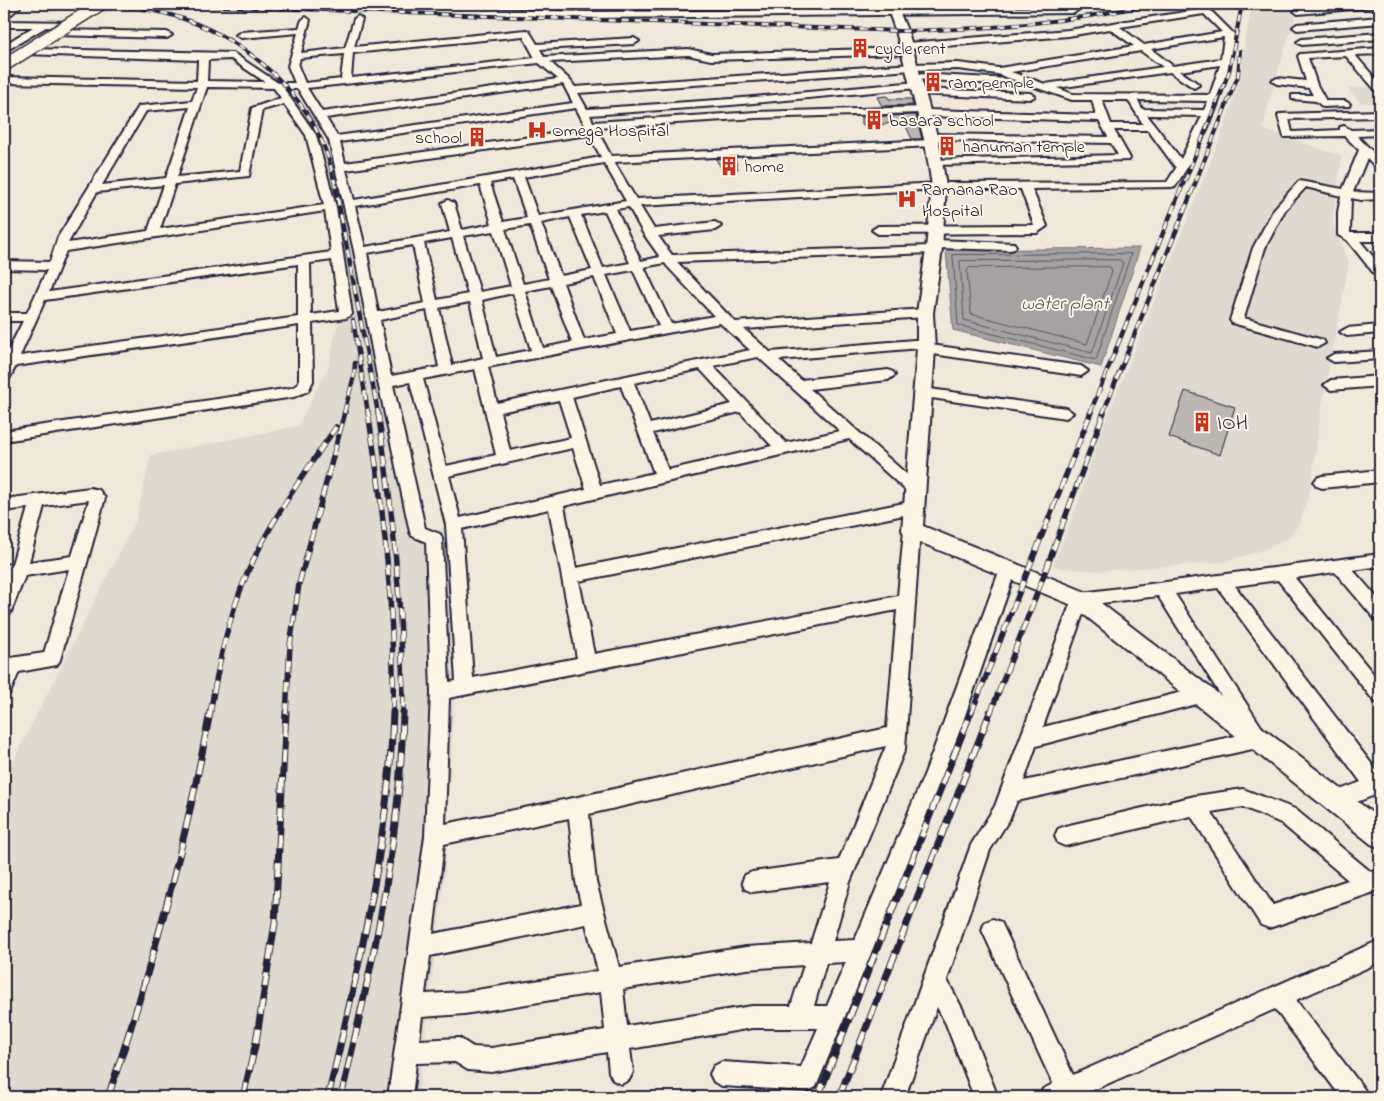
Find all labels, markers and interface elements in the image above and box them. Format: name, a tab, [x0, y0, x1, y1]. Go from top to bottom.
building icon: cycle rent	[849, 37, 871, 59]
place label: cycle rent	[875, 37, 946, 63]
building icon: ram pemple	[922, 71, 944, 93]
place label: ram pemple	[948, 71, 1035, 97]
building icon: basara school	[863, 109, 885, 131]
place label: basara school	[889, 109, 994, 135]
hospital icon: Omega Hospital	[526, 119, 548, 141]
place label: Omega Hospital	[552, 119, 669, 146]
place label: school	[415, 126, 462, 152]
building icon: school	[466, 126, 488, 148]
building icon: hanuman temple	[936, 135, 958, 157]
place label: hanuman temple	[962, 135, 1086, 161]
building icon: home	[718, 155, 740, 177]
place label: home	[744, 155, 785, 181]
place label: Ramana Rao Hospital	[922, 178, 1018, 225]
hospital icon: Ramana Rao Hospital	[896, 188, 918, 210]
water label: water plant	[1021, 291, 1110, 318]
place label: IOH	[1217, 409, 1248, 439]
building icon: IOH	[1191, 411, 1213, 433]

